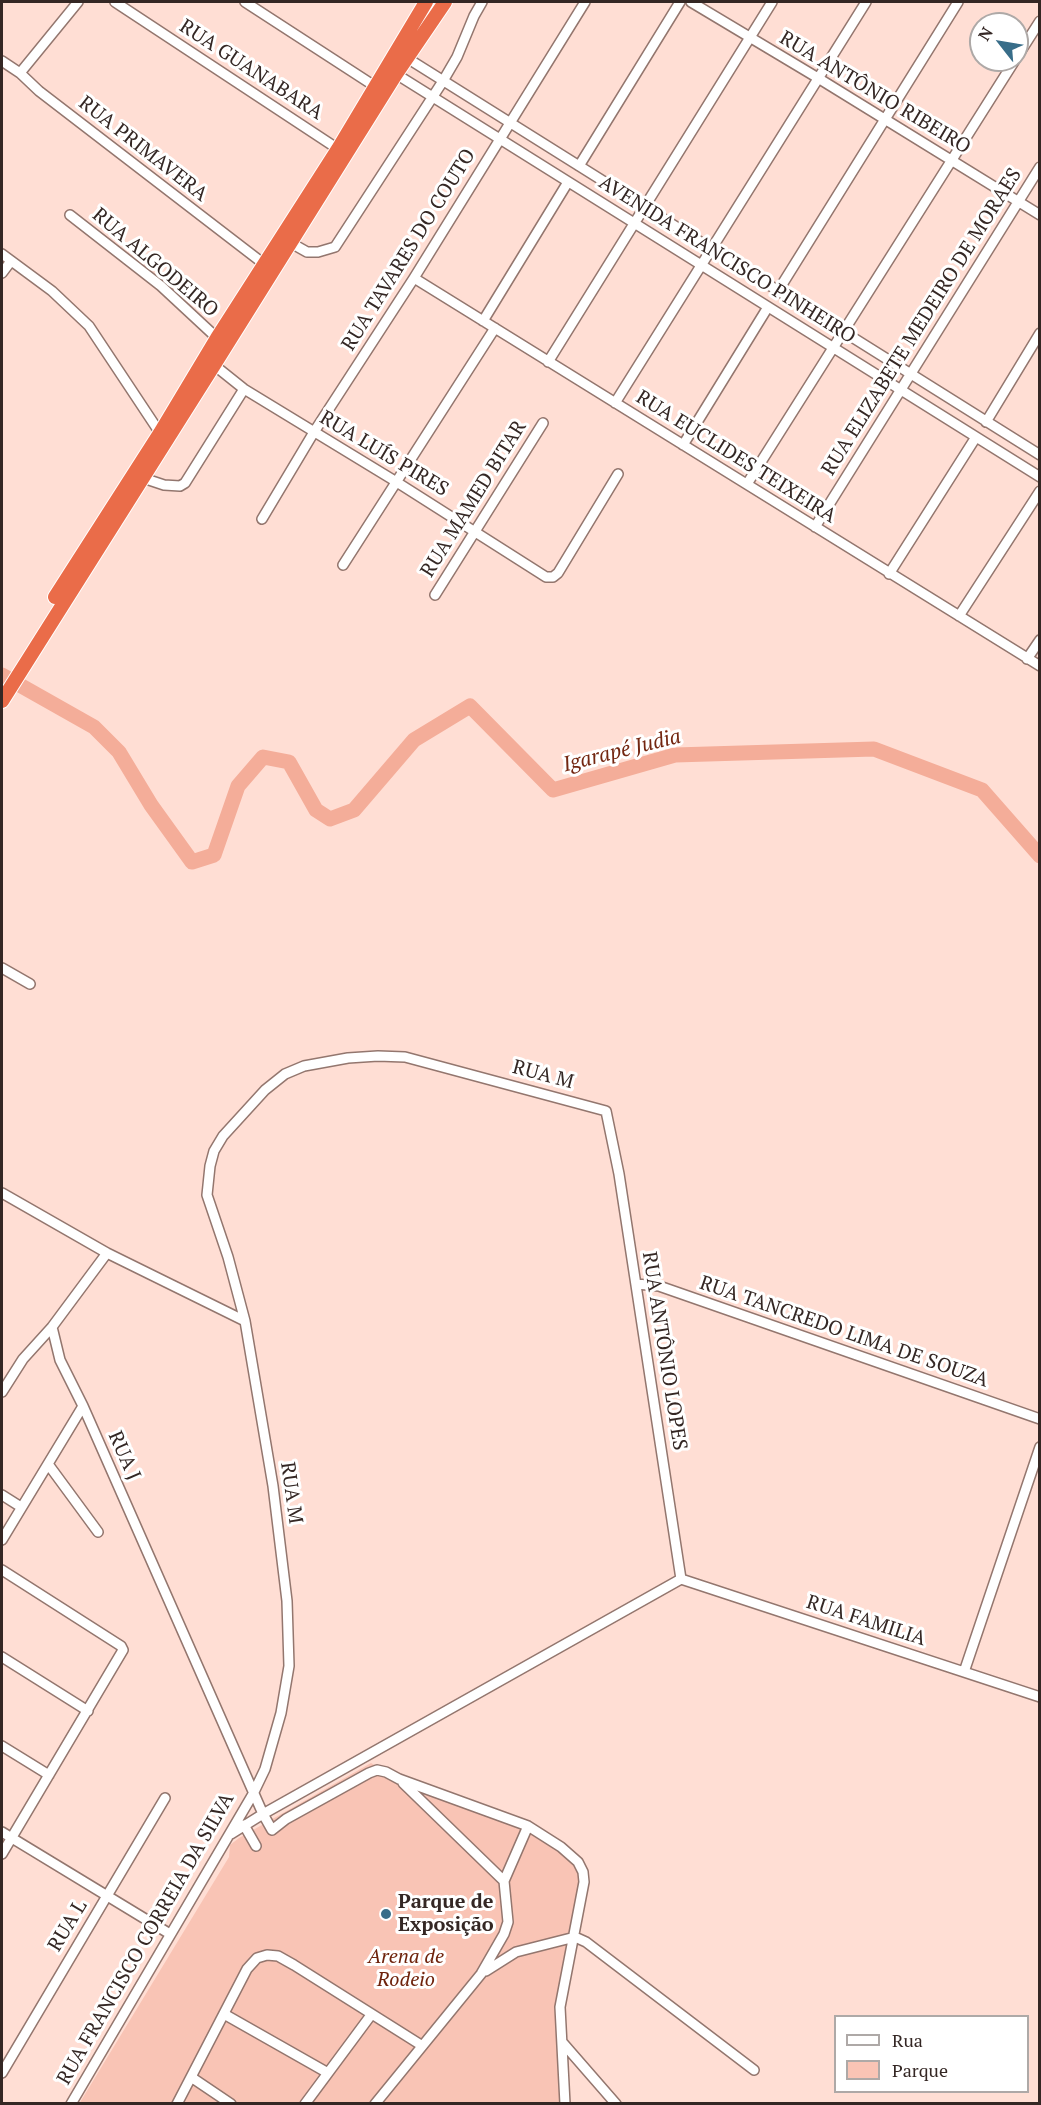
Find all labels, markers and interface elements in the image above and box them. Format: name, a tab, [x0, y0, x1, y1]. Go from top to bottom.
north arrow	[969, 12, 1029, 72]
street label: RUA GUANABARA	[175, 15, 327, 125]
text: N	[973, 23, 998, 45]
street label: RUA ANTÔNIO RIBEIRO	[775, 26, 975, 160]
street label: RUA PRIMAVERA	[74, 91, 212, 207]
street label: RUA TAVARES DO COUTO	[337, 145, 481, 355]
street label: RUA ELIZABETE MEDEIRO DE MORAES	[817, 164, 1027, 480]
street label: AVENIDA FRANCISCO PINHEIRO	[594, 171, 860, 349]
street label: RUA ALGODEIRO	[87, 203, 223, 323]
street label: RUA EUCLIDES TEIXEIRA	[631, 385, 841, 529]
street label: RUA LUÍS PIRES	[315, 406, 453, 502]
street label: RUA MAMED BITAR	[416, 416, 532, 582]
water label: Igarapé Judia	[560, 724, 684, 778]
street label: RUA M	[510, 1055, 576, 1095]
street label: RUA ANTÔNIO LOPES	[636, 1250, 692, 1452]
street label: RUA TANCREDO LIMA DE SOUZA	[696, 1271, 992, 1393]
street label: RUA J	[103, 1428, 145, 1484]
street label: RUA M	[275, 1461, 307, 1525]
street label: RUA FAMILIA	[803, 1590, 929, 1652]
street label: RUA FRANCISCO CORREIA DA SILVA	[52, 1789, 240, 2089]
place label: Parque de Exposição	[398, 1890, 494, 1937]
street label: RUA L	[43, 1896, 93, 1956]
marker: Parque de Exposição	[379, 1907, 393, 1921]
park label: Arena de Rodeio	[368, 1945, 444, 1992]
legend	[834, 2015, 1029, 2093]
text: Rua	[892, 2028, 923, 2052]
text: Parque	[892, 2058, 948, 2082]

